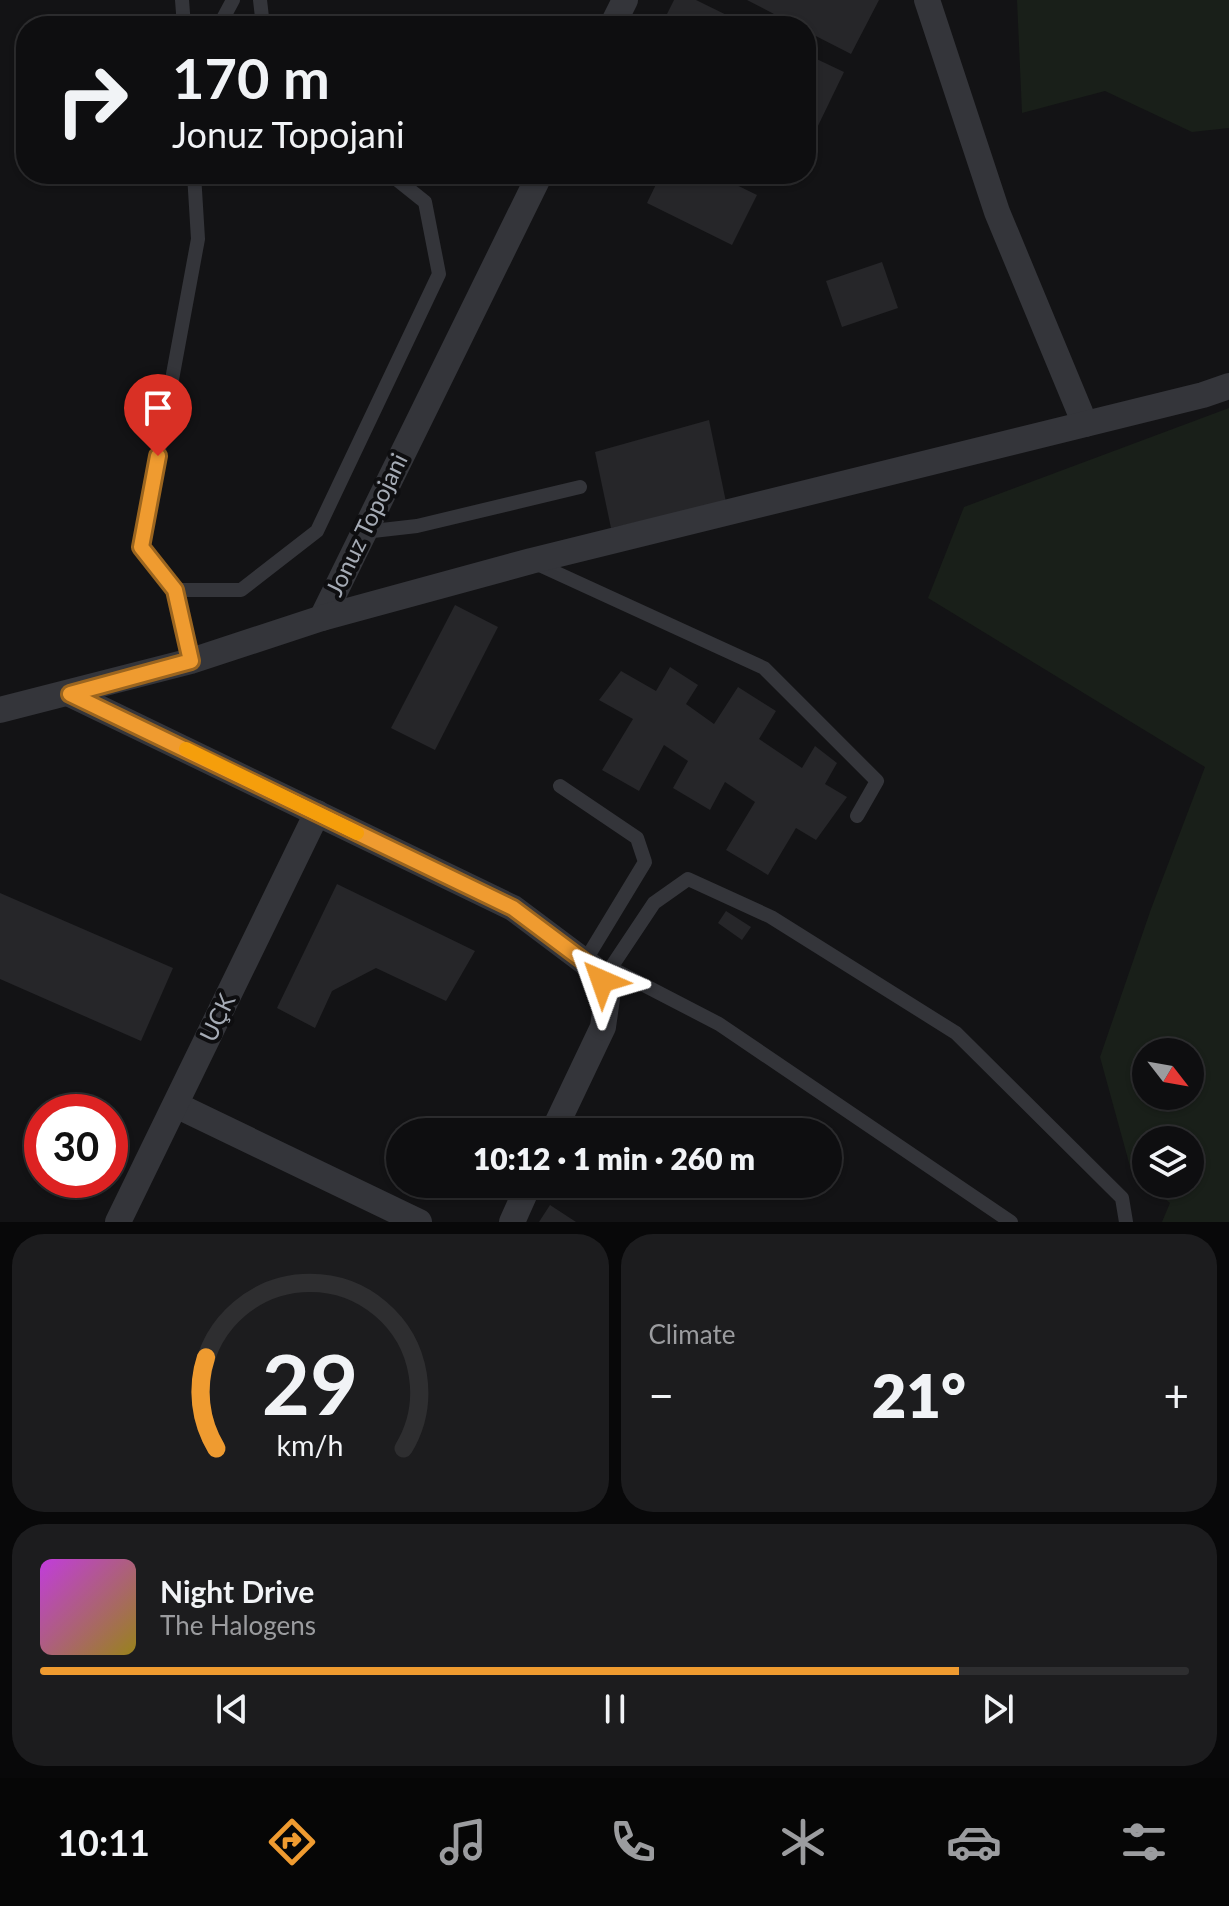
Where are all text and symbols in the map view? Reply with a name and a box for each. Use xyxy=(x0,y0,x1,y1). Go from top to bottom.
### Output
text: 170 m xyxy=(172,44,330,111)
icon: right xyxy=(40,48,144,152)
text: Jonuz Topojani xyxy=(172,112,405,156)
pin xyxy=(124,374,192,456)
icon: arrive xyxy=(136,386,180,430)
street label: Jonuz Topojani xyxy=(319,448,413,600)
position arrow xyxy=(560,939,644,1023)
street label: UÇK xyxy=(193,989,241,1046)
north arrow xyxy=(1132,1038,1204,1110)
map controls xyxy=(1132,1038,1204,1198)
speed limit sign: 30 xyxy=(24,1094,128,1198)
button: layers xyxy=(1132,1126,1204,1198)
text: 10:12 · 1 min · 260 m xyxy=(473,1140,755,1176)
text: Climate xyxy=(649,1318,735,1350)
text: 29 xyxy=(262,1333,359,1433)
text: 21° xyxy=(871,1359,966,1431)
text: − xyxy=(649,1369,674,1421)
text: + xyxy=(1163,1369,1189,1421)
text: km/h xyxy=(277,1428,344,1462)
text: Night Drive xyxy=(160,1573,314,1609)
text: The Halogens xyxy=(160,1609,316,1641)
icon: previous xyxy=(210,1687,254,1731)
icon: pause xyxy=(593,1687,637,1731)
icon: next xyxy=(976,1687,1020,1731)
icon: directions xyxy=(264,1814,320,1870)
icon: music xyxy=(435,1814,491,1870)
icon: phone xyxy=(605,1814,661,1870)
icon: climate xyxy=(775,1814,831,1870)
icon: car xyxy=(946,1814,1002,1870)
icon: filters xyxy=(1116,1814,1172,1870)
text: 10:11 xyxy=(57,1820,150,1864)

